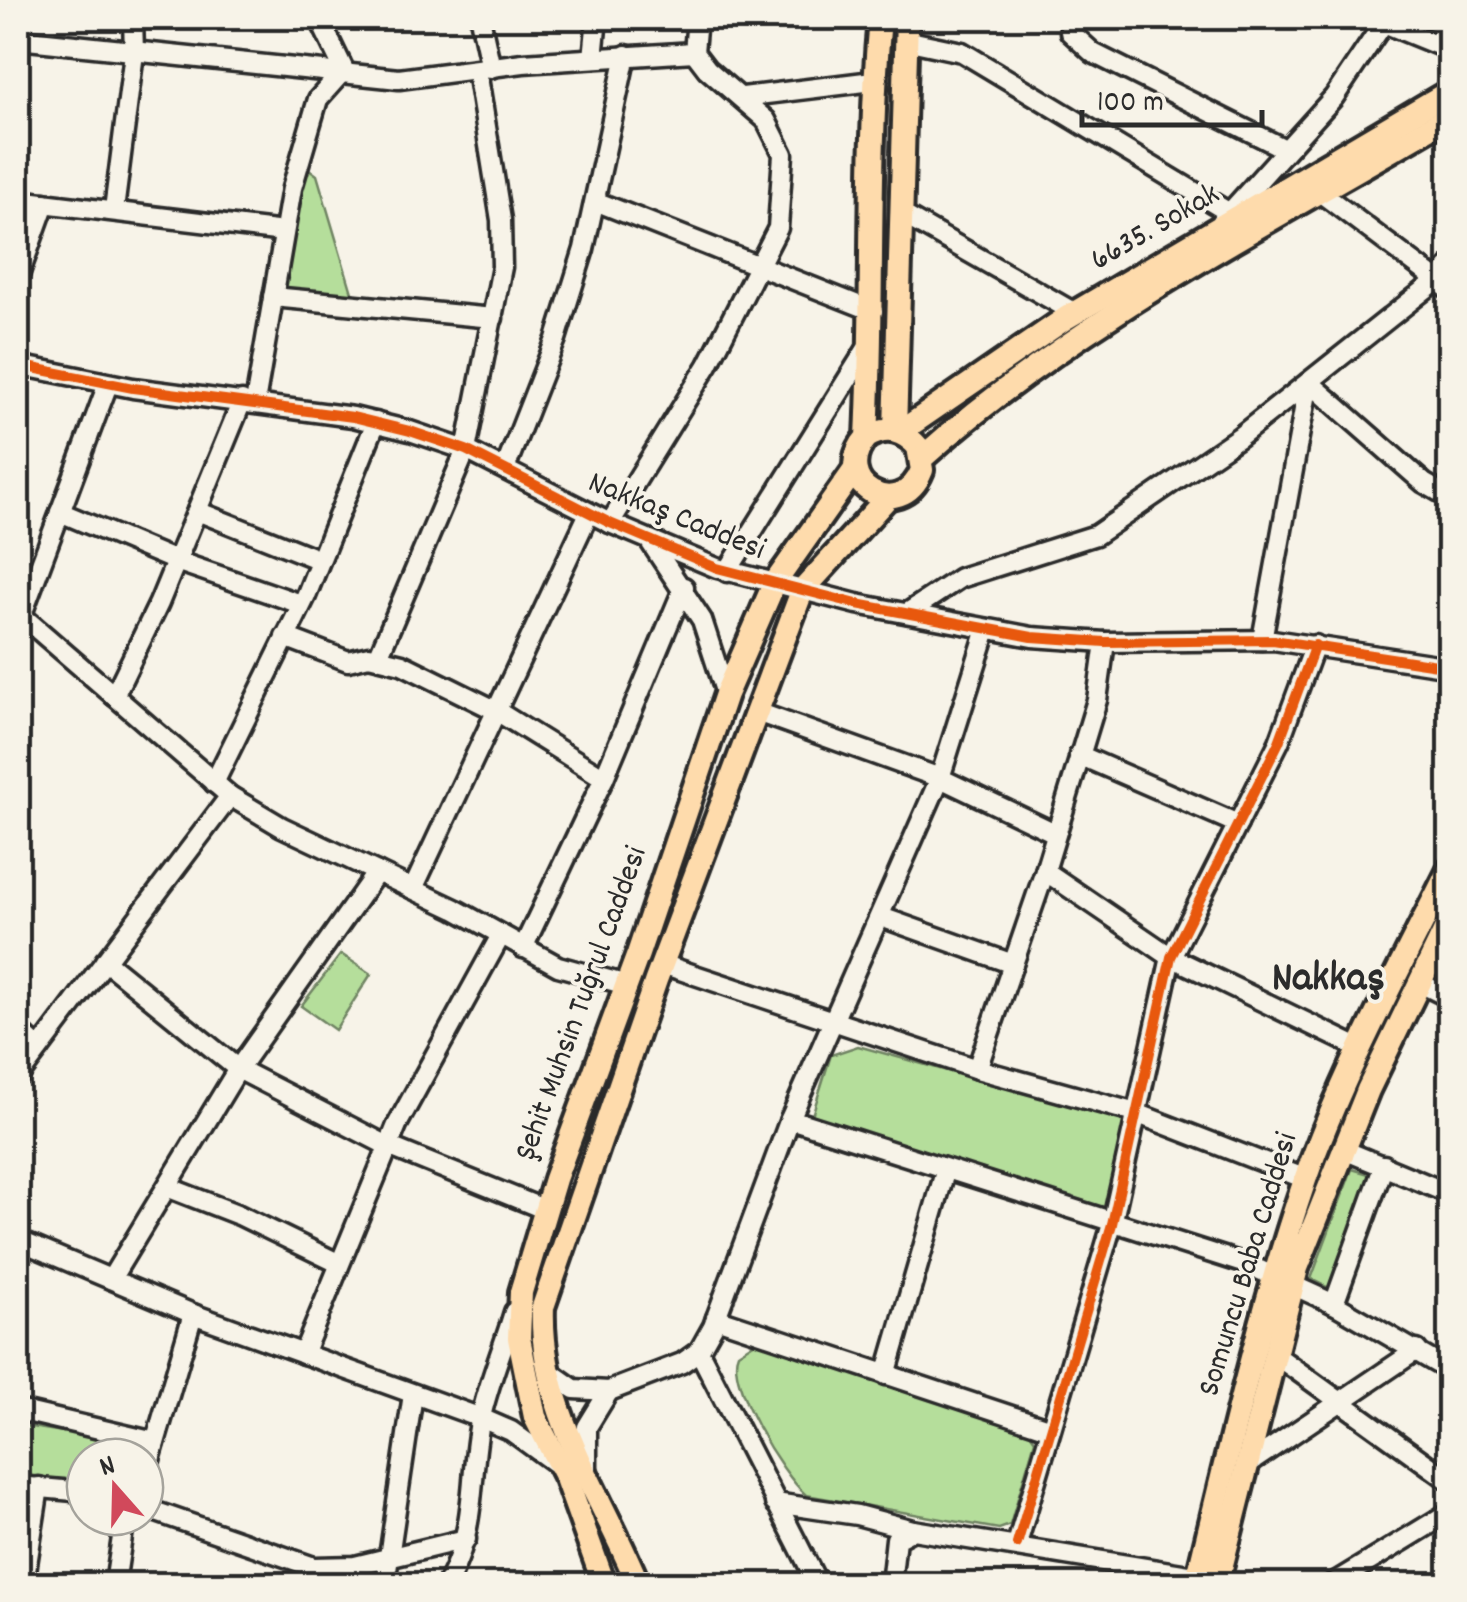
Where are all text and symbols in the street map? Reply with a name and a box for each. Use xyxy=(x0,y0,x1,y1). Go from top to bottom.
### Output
scale bar xyxy=(1082,65,1262,127)
text: 100 m xyxy=(1097,83,1164,126)
street label: 6635. Sokak xyxy=(1083,173,1229,285)
street label: Nakkaş Caddesi xyxy=(580,462,772,574)
street label: Şehit Muhsin Tuğrul Caddesi xyxy=(505,840,661,1167)
district label: Nakkaş xyxy=(1272,951,1384,1011)
street label: Somuncu Baba Caddesi xyxy=(1188,1127,1312,1403)
north arrow xyxy=(65,1437,165,1537)
text: N xyxy=(95,1447,122,1489)

